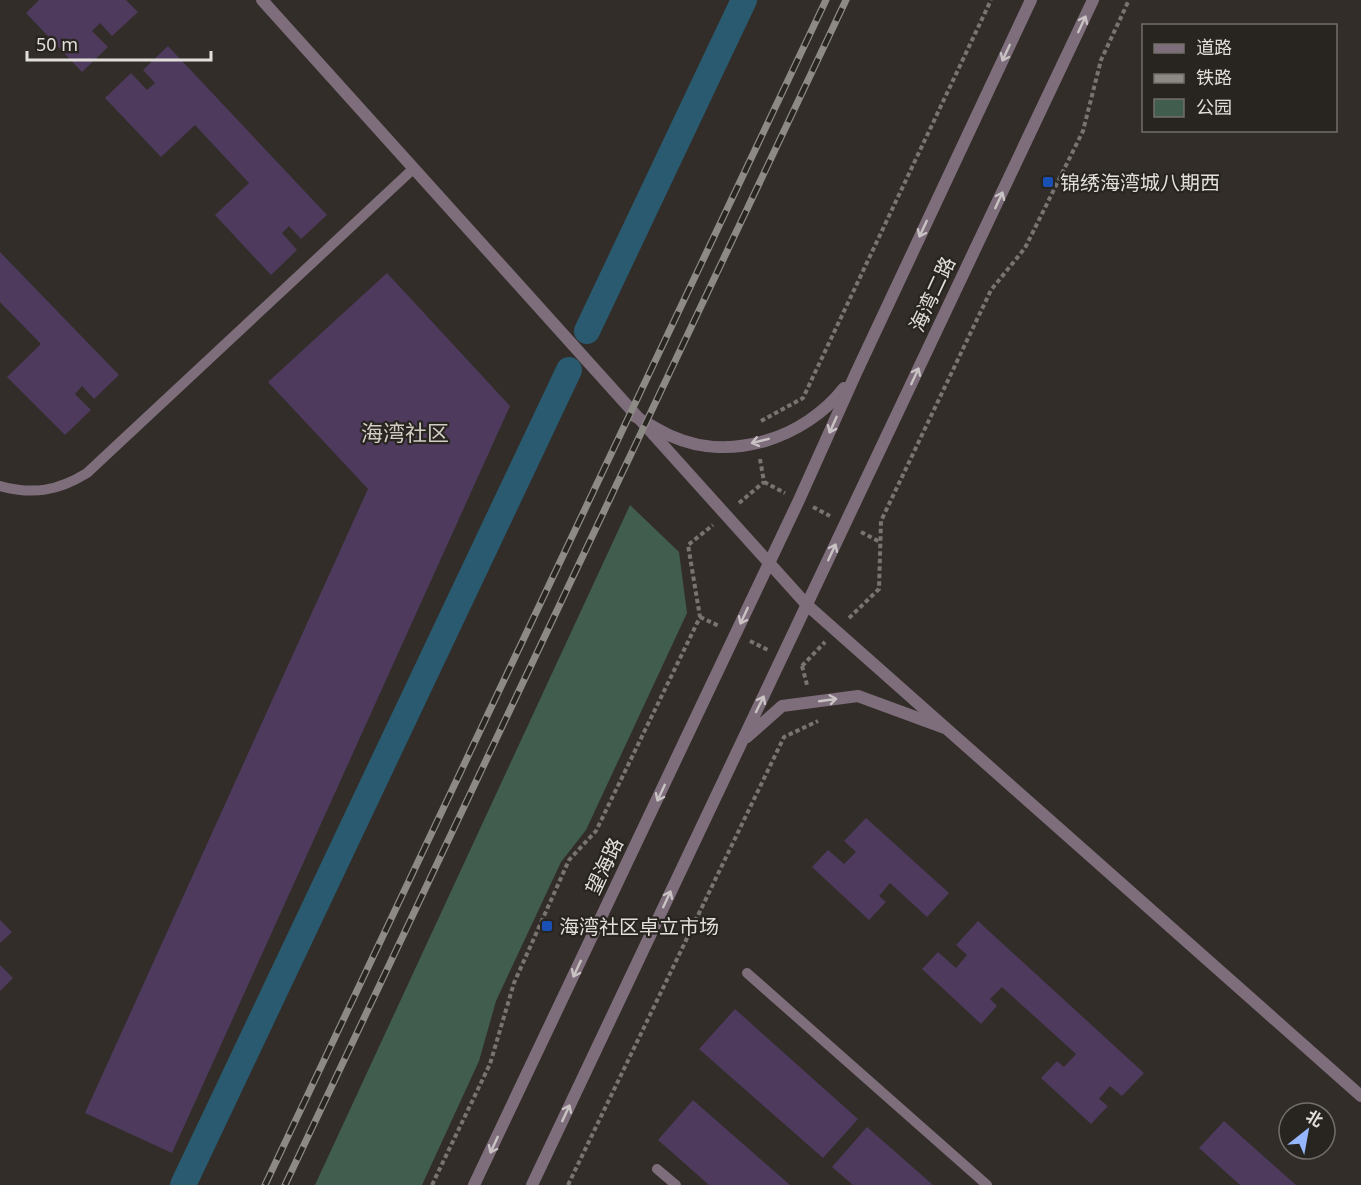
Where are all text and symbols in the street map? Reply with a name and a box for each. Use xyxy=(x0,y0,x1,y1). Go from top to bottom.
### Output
one-way arrow xyxy=(1077,15,1089,33)
scale bar xyxy=(27,24,212,62)
legend xyxy=(1142,24,1337,132)
text: 50 m xyxy=(36,32,78,56)
text: 道路 xyxy=(1196,35,1232,59)
one-way arrow xyxy=(1000,43,1012,61)
text: 铁路 xyxy=(1196,65,1232,89)
text: 公园 xyxy=(1196,95,1232,119)
place label: 锦绣海湾城八期西 xyxy=(1060,169,1220,196)
marker: 锦绣海湾城八期西 xyxy=(1041,175,1055,189)
one-way arrow xyxy=(993,191,1005,209)
one-way arrow xyxy=(917,220,929,238)
street label: 海湾二路 xyxy=(903,252,961,336)
one-way arrow xyxy=(910,368,922,386)
one-way arrow xyxy=(827,416,838,434)
district label: 海湾社区 xyxy=(361,417,449,447)
one-way arrow xyxy=(751,436,770,448)
one-way arrow xyxy=(826,544,838,562)
one-way arrow xyxy=(738,607,750,625)
one-way arrow xyxy=(754,695,766,713)
one-way arrow xyxy=(818,695,838,706)
one-way arrow xyxy=(654,783,666,801)
street label: 望海路 xyxy=(579,833,629,899)
one-way arrow xyxy=(662,890,674,908)
place label: 海湾社区卓立市场 xyxy=(559,913,719,940)
marker: 海湾社区卓立市场 xyxy=(540,919,554,933)
one-way arrow xyxy=(571,959,583,977)
north arrow xyxy=(1277,1101,1337,1161)
one-way arrow xyxy=(561,1105,573,1123)
text: 北 xyxy=(1302,1105,1327,1132)
one-way arrow xyxy=(487,1135,499,1153)

